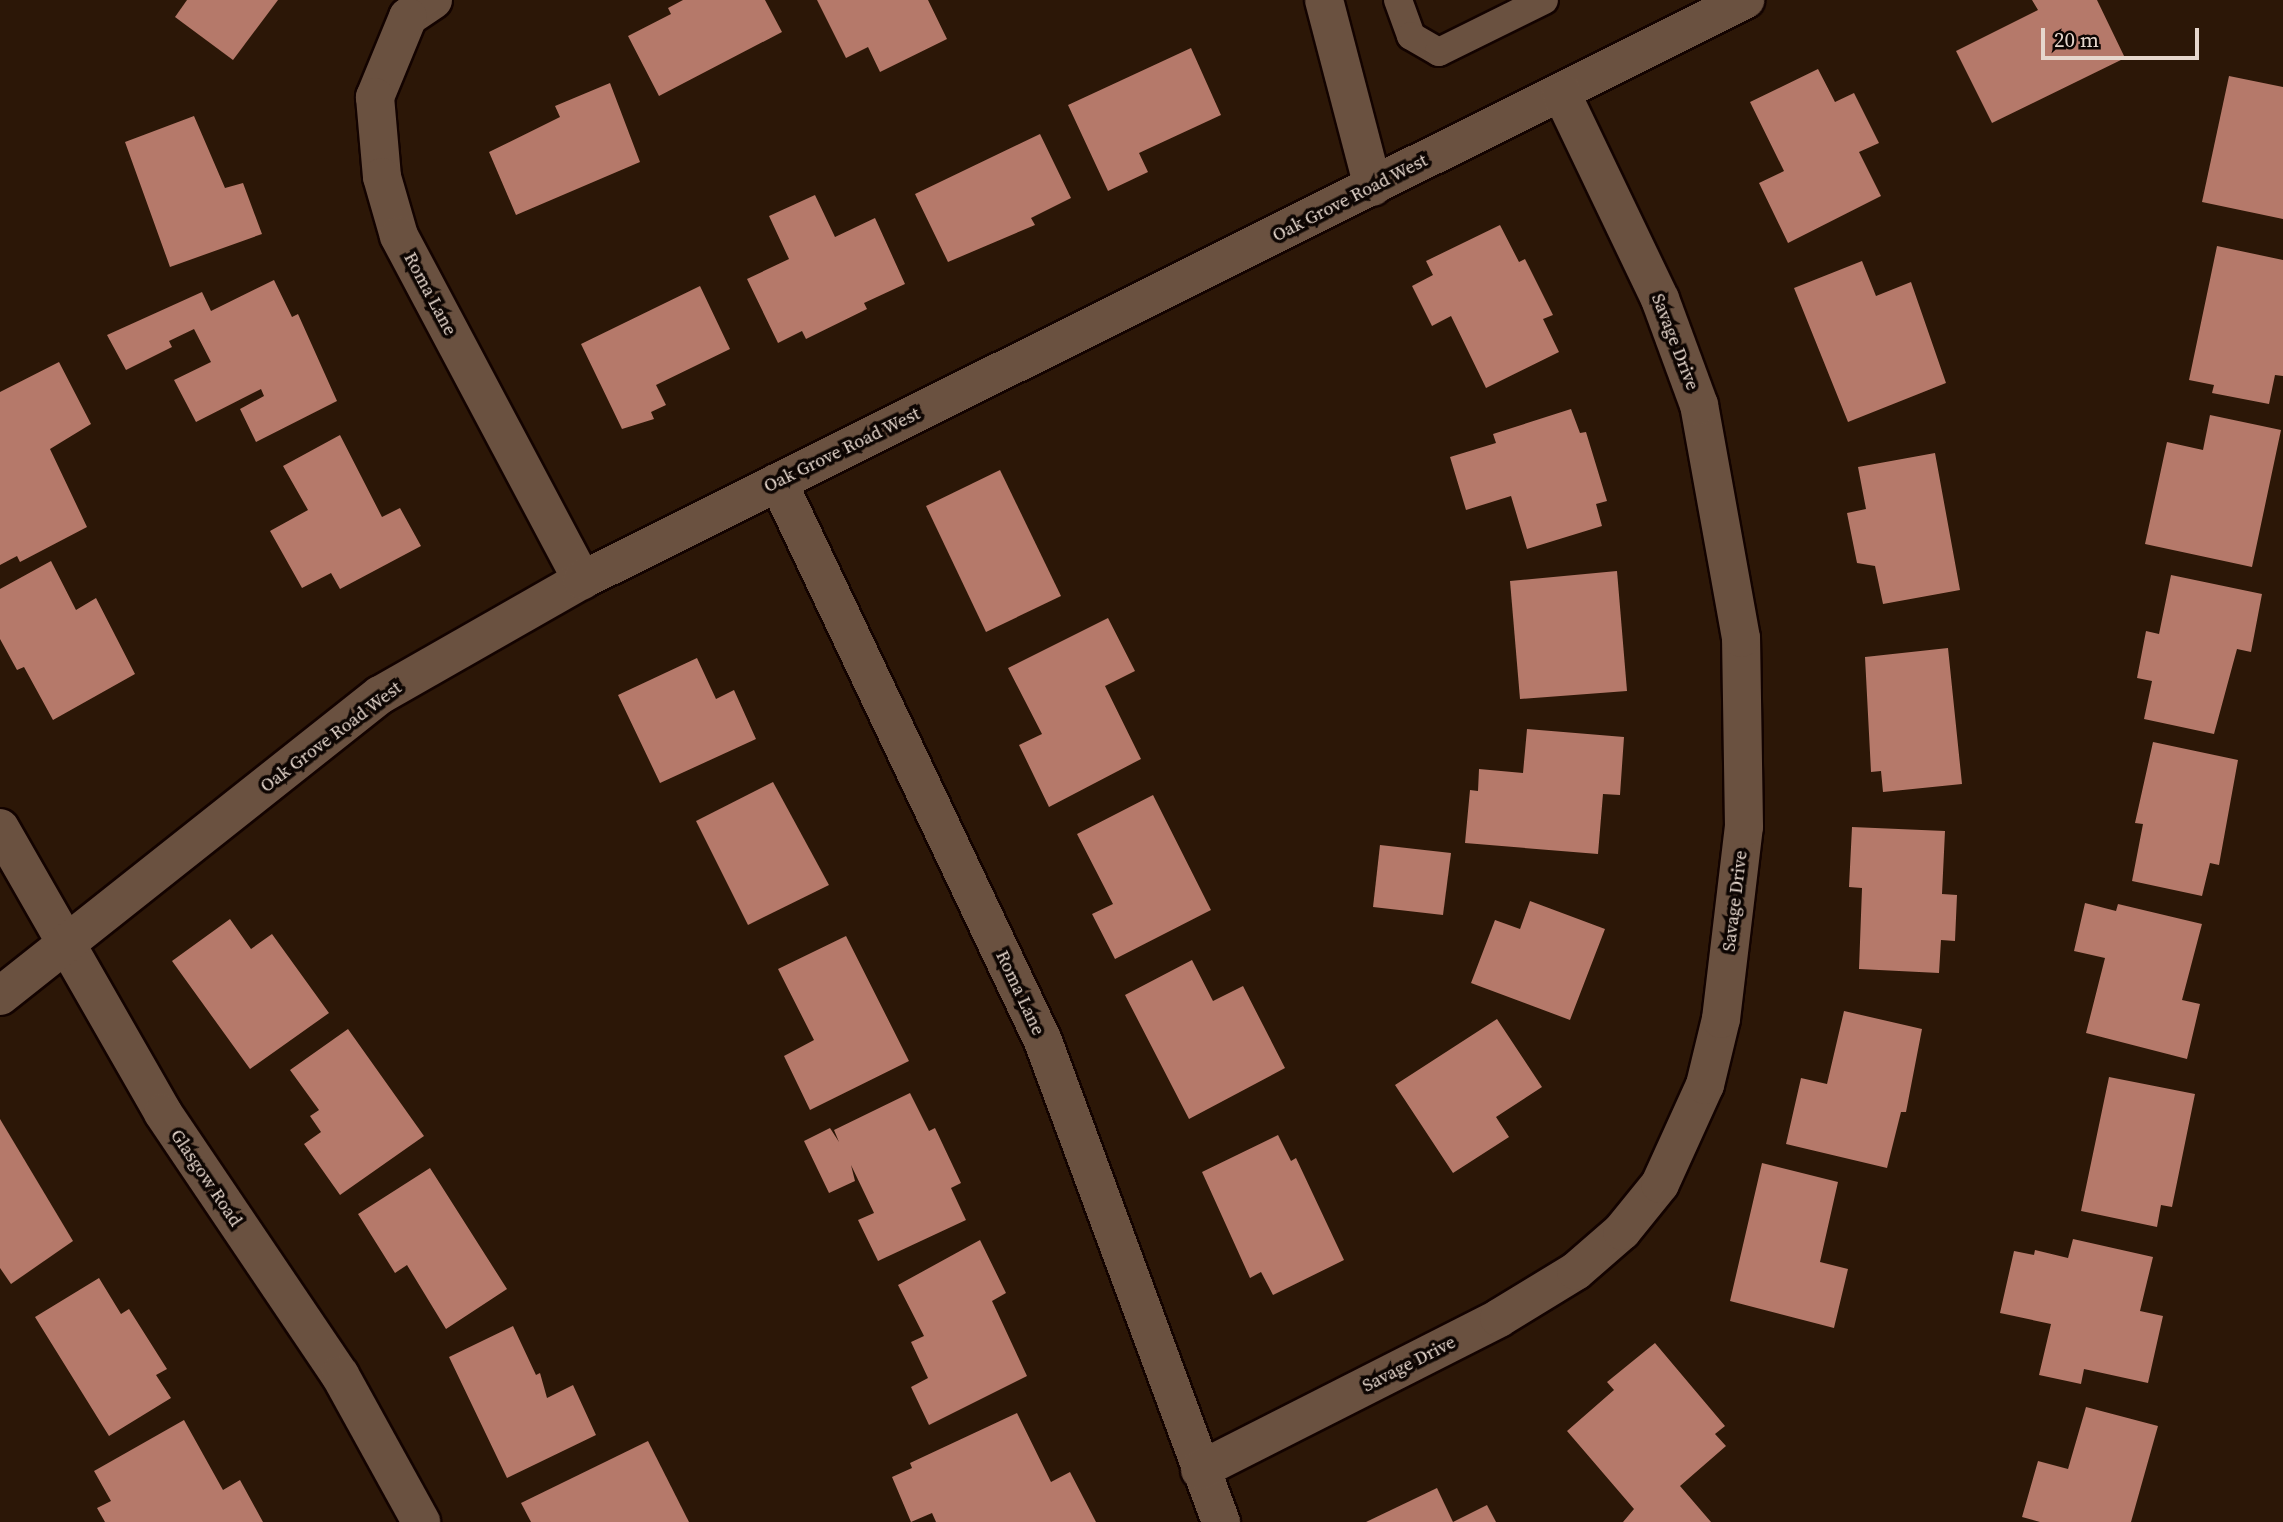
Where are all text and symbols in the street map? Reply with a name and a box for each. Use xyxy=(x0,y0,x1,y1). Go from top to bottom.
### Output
scale bar xyxy=(2045,14,2202,58)
text: 20 m xyxy=(2054,25,2099,54)
street label: Oak Grove Road West xyxy=(1269,149,1431,247)
street label: Roma Lane xyxy=(399,249,461,339)
street label: Savage Drive xyxy=(1647,291,1703,393)
street label: Oak Grove Road West xyxy=(760,403,924,497)
street label: Oak Grove Road West xyxy=(256,677,406,797)
street label: Savage Drive xyxy=(1718,849,1752,953)
street label: Roma Lane xyxy=(991,947,1049,1039)
street label: Glasgow Road xyxy=(166,1125,246,1231)
street label: Savage Drive xyxy=(1359,1331,1459,1397)

